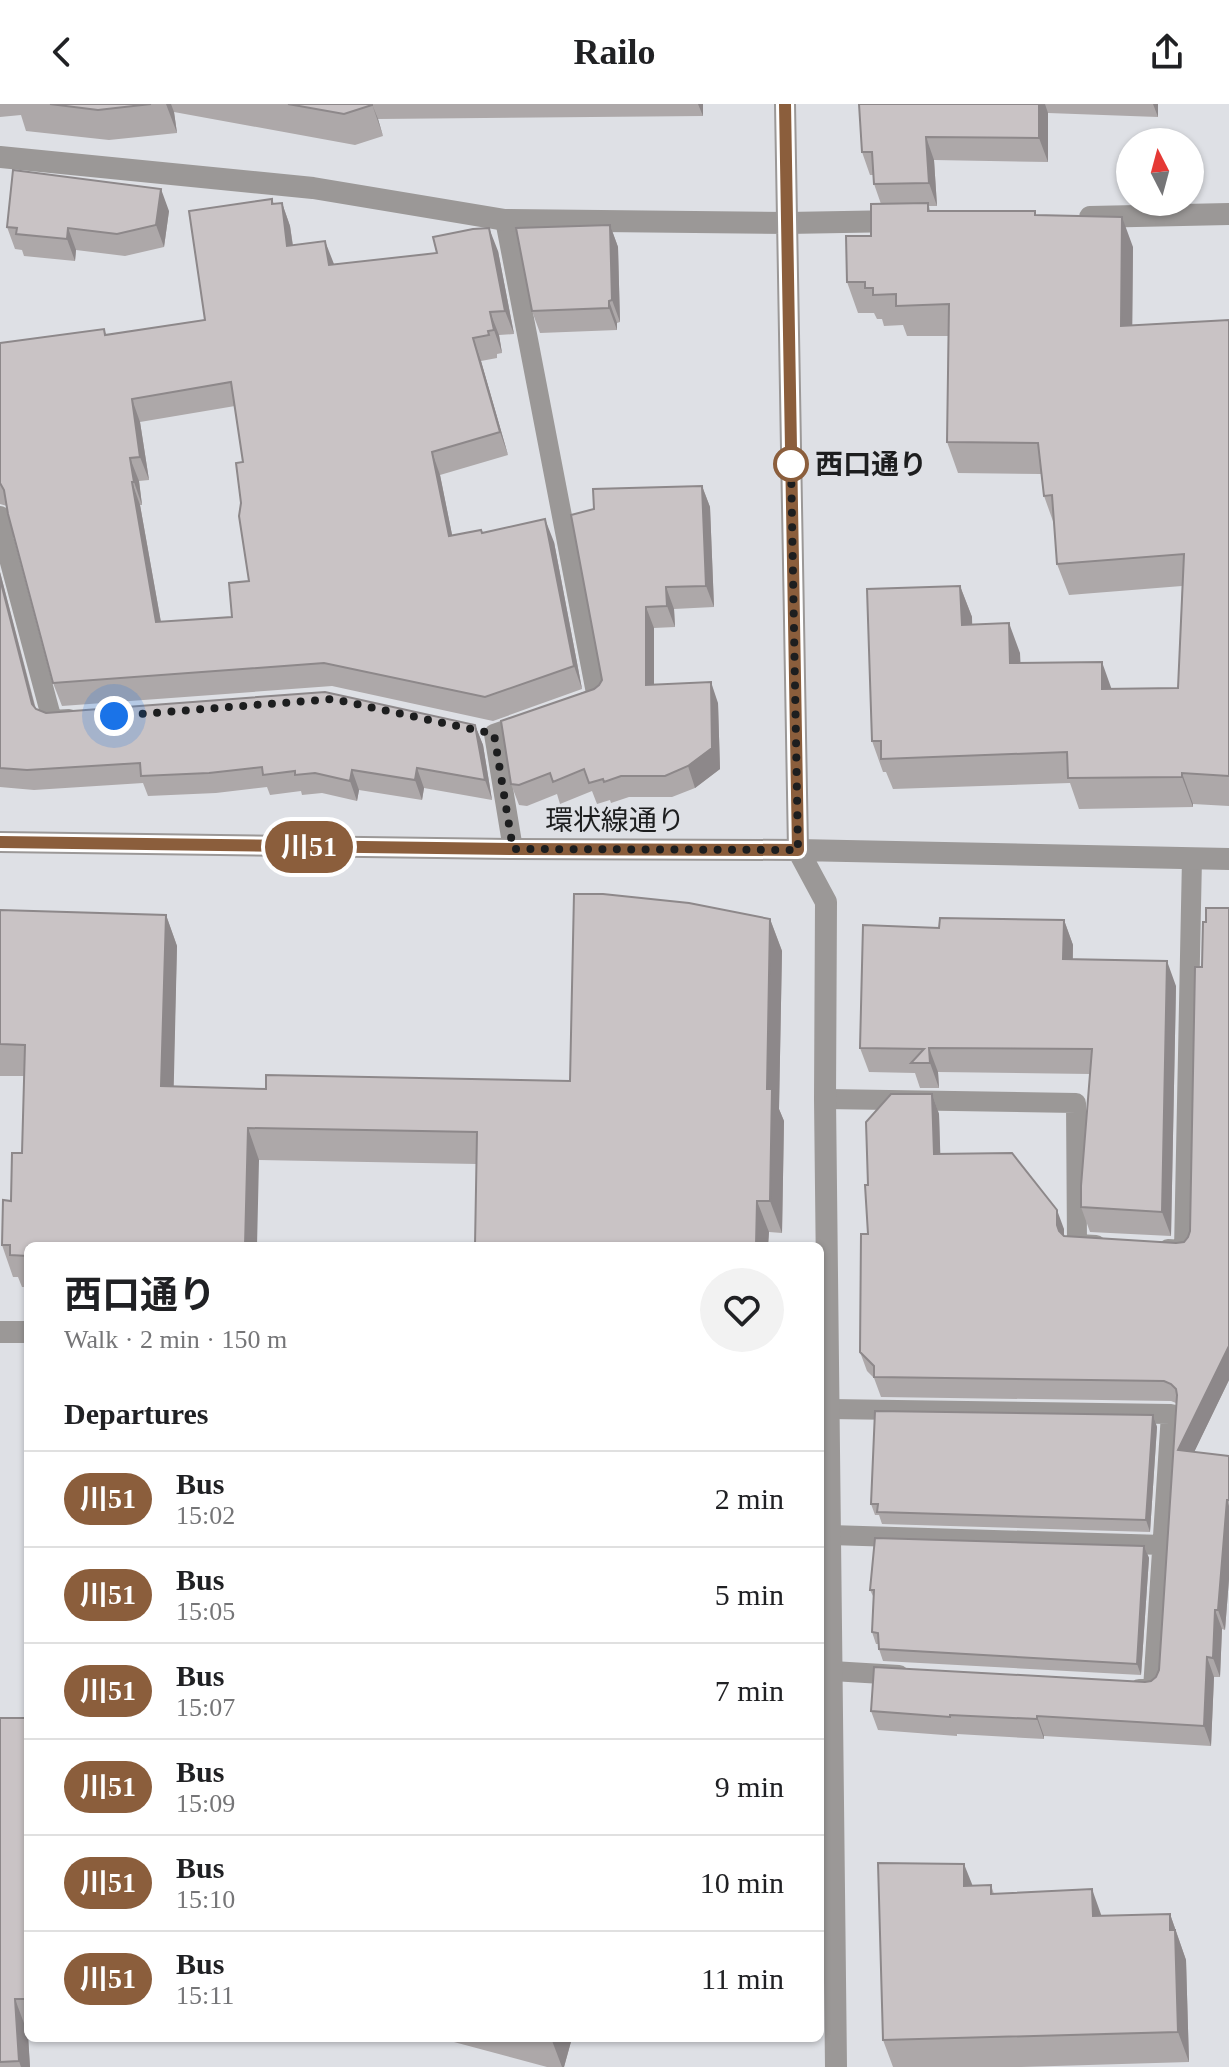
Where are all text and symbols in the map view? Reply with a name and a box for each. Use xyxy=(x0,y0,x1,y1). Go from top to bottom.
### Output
icon: back xyxy=(40,30,84,74)
icon: share xyxy=(1145,30,1189,74)
text: Railo xyxy=(573,32,656,72)
north arrow xyxy=(1116,128,1204,216)
map controls xyxy=(1116,128,1204,216)
marker: 西口通り xyxy=(774,447,808,481)
place label: 西口通り xyxy=(815,449,927,480)
your location xyxy=(94,696,134,736)
street label: 環状線通り xyxy=(545,805,685,836)
line badge: 川51 xyxy=(263,821,355,873)
text: 川51 xyxy=(281,831,337,862)
button: heart xyxy=(700,1268,784,1352)
text: 西口通り xyxy=(64,1274,216,1316)
text: Walk · 2 min · 150 m xyxy=(64,1325,287,1354)
text: Departures xyxy=(64,1397,208,1430)
text: Bus xyxy=(176,1467,224,1500)
text: 2 min xyxy=(715,1482,784,1515)
text: 川51 xyxy=(80,1483,136,1514)
text: 15:02 xyxy=(176,1501,235,1530)
text: Bus xyxy=(176,1563,224,1596)
text: 5 min xyxy=(715,1578,784,1611)
text: 川51 xyxy=(80,1579,136,1610)
text: 15:05 xyxy=(176,1597,235,1626)
text: Bus xyxy=(176,1659,224,1692)
text: 7 min xyxy=(715,1674,784,1707)
text: 川51 xyxy=(80,1675,136,1706)
text: 15:07 xyxy=(176,1693,235,1722)
text: Bus xyxy=(176,1755,224,1788)
text: 9 min xyxy=(715,1770,784,1803)
text: 川51 xyxy=(80,1771,136,1802)
text: 15:09 xyxy=(176,1789,235,1818)
text: Bus xyxy=(176,1851,224,1884)
text: 10 min xyxy=(700,1866,784,1899)
text: 川51 xyxy=(80,1867,136,1898)
text: 15:10 xyxy=(176,1885,235,1914)
text: Bus xyxy=(176,1947,224,1980)
text: 11 min xyxy=(701,1962,784,1995)
text: 川51 xyxy=(80,1963,136,1994)
text: 15:11 xyxy=(176,1981,234,2010)

